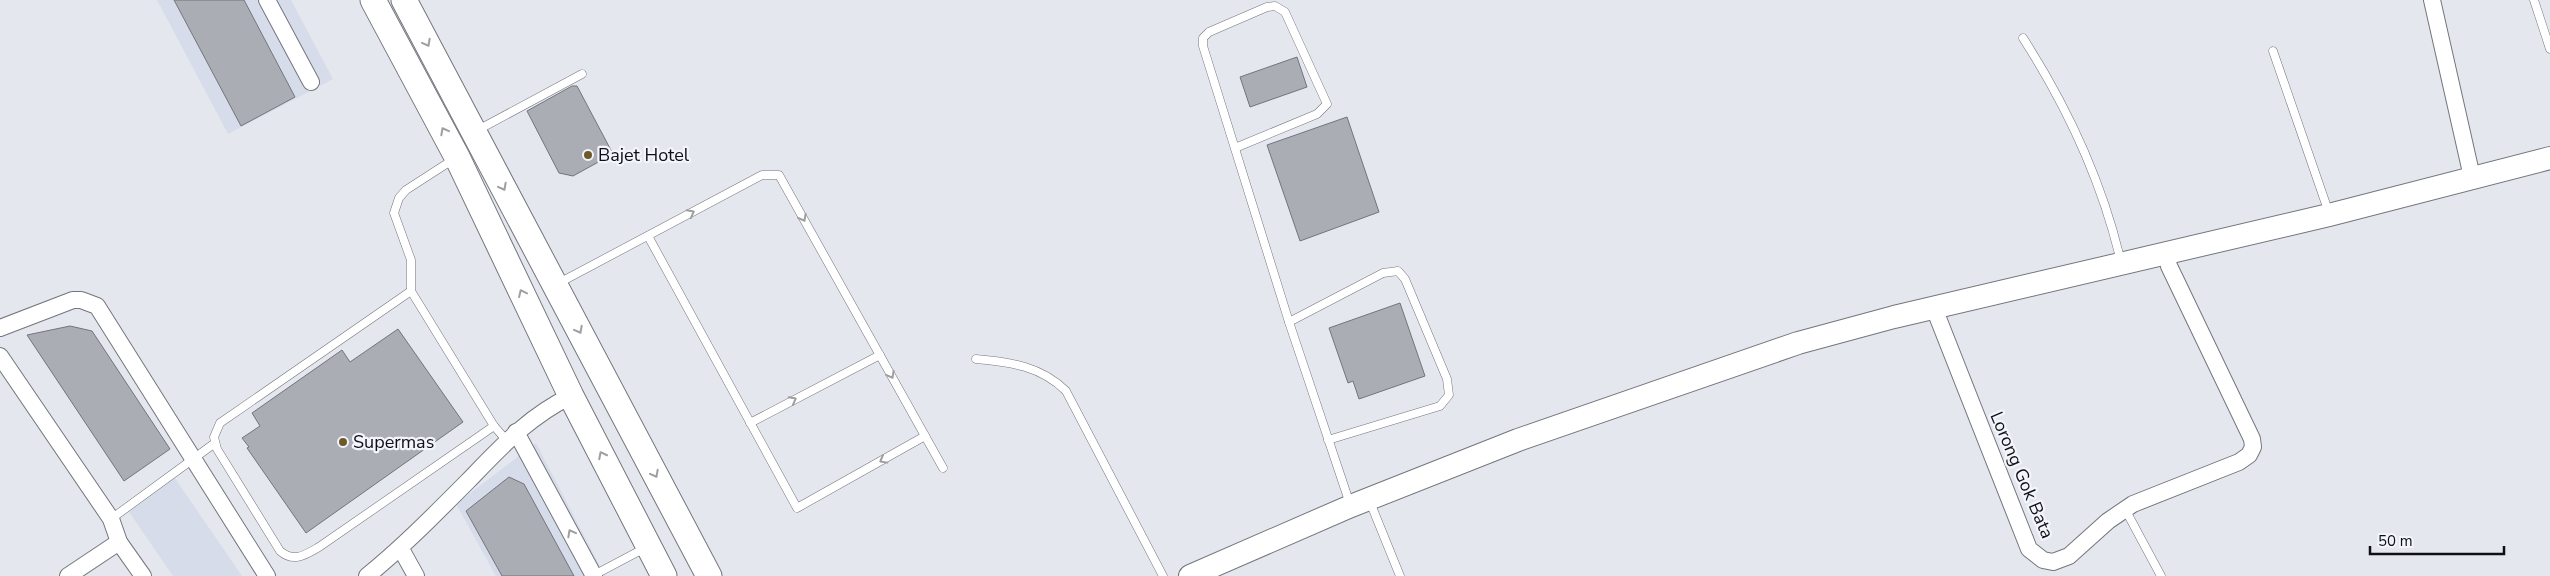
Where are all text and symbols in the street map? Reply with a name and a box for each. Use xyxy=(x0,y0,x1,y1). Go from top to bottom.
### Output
one-way arrow xyxy=(421,38,431,47)
one-way arrow xyxy=(440,128,450,137)
place label: Bajet Hotel xyxy=(598,143,690,167)
marker: Bajet Hotel xyxy=(582,149,594,161)
one-way arrow xyxy=(497,181,507,190)
one-way arrow xyxy=(686,209,695,219)
one-way arrow xyxy=(797,213,807,222)
one-way arrow xyxy=(518,289,529,298)
one-way arrow xyxy=(573,325,583,334)
one-way arrow xyxy=(885,370,895,379)
one-way arrow xyxy=(788,396,797,406)
street label: Lorong Gok Bata xyxy=(1984,408,2060,542)
place label: Supermas xyxy=(353,430,434,454)
marker: Supermas xyxy=(337,436,349,448)
one-way arrow xyxy=(598,451,608,460)
one-way arrow xyxy=(879,454,888,464)
one-way arrow xyxy=(649,469,659,478)
scale bar xyxy=(2370,524,2504,556)
one-way arrow xyxy=(567,529,577,538)
text: 50 m xyxy=(2378,531,2413,551)

